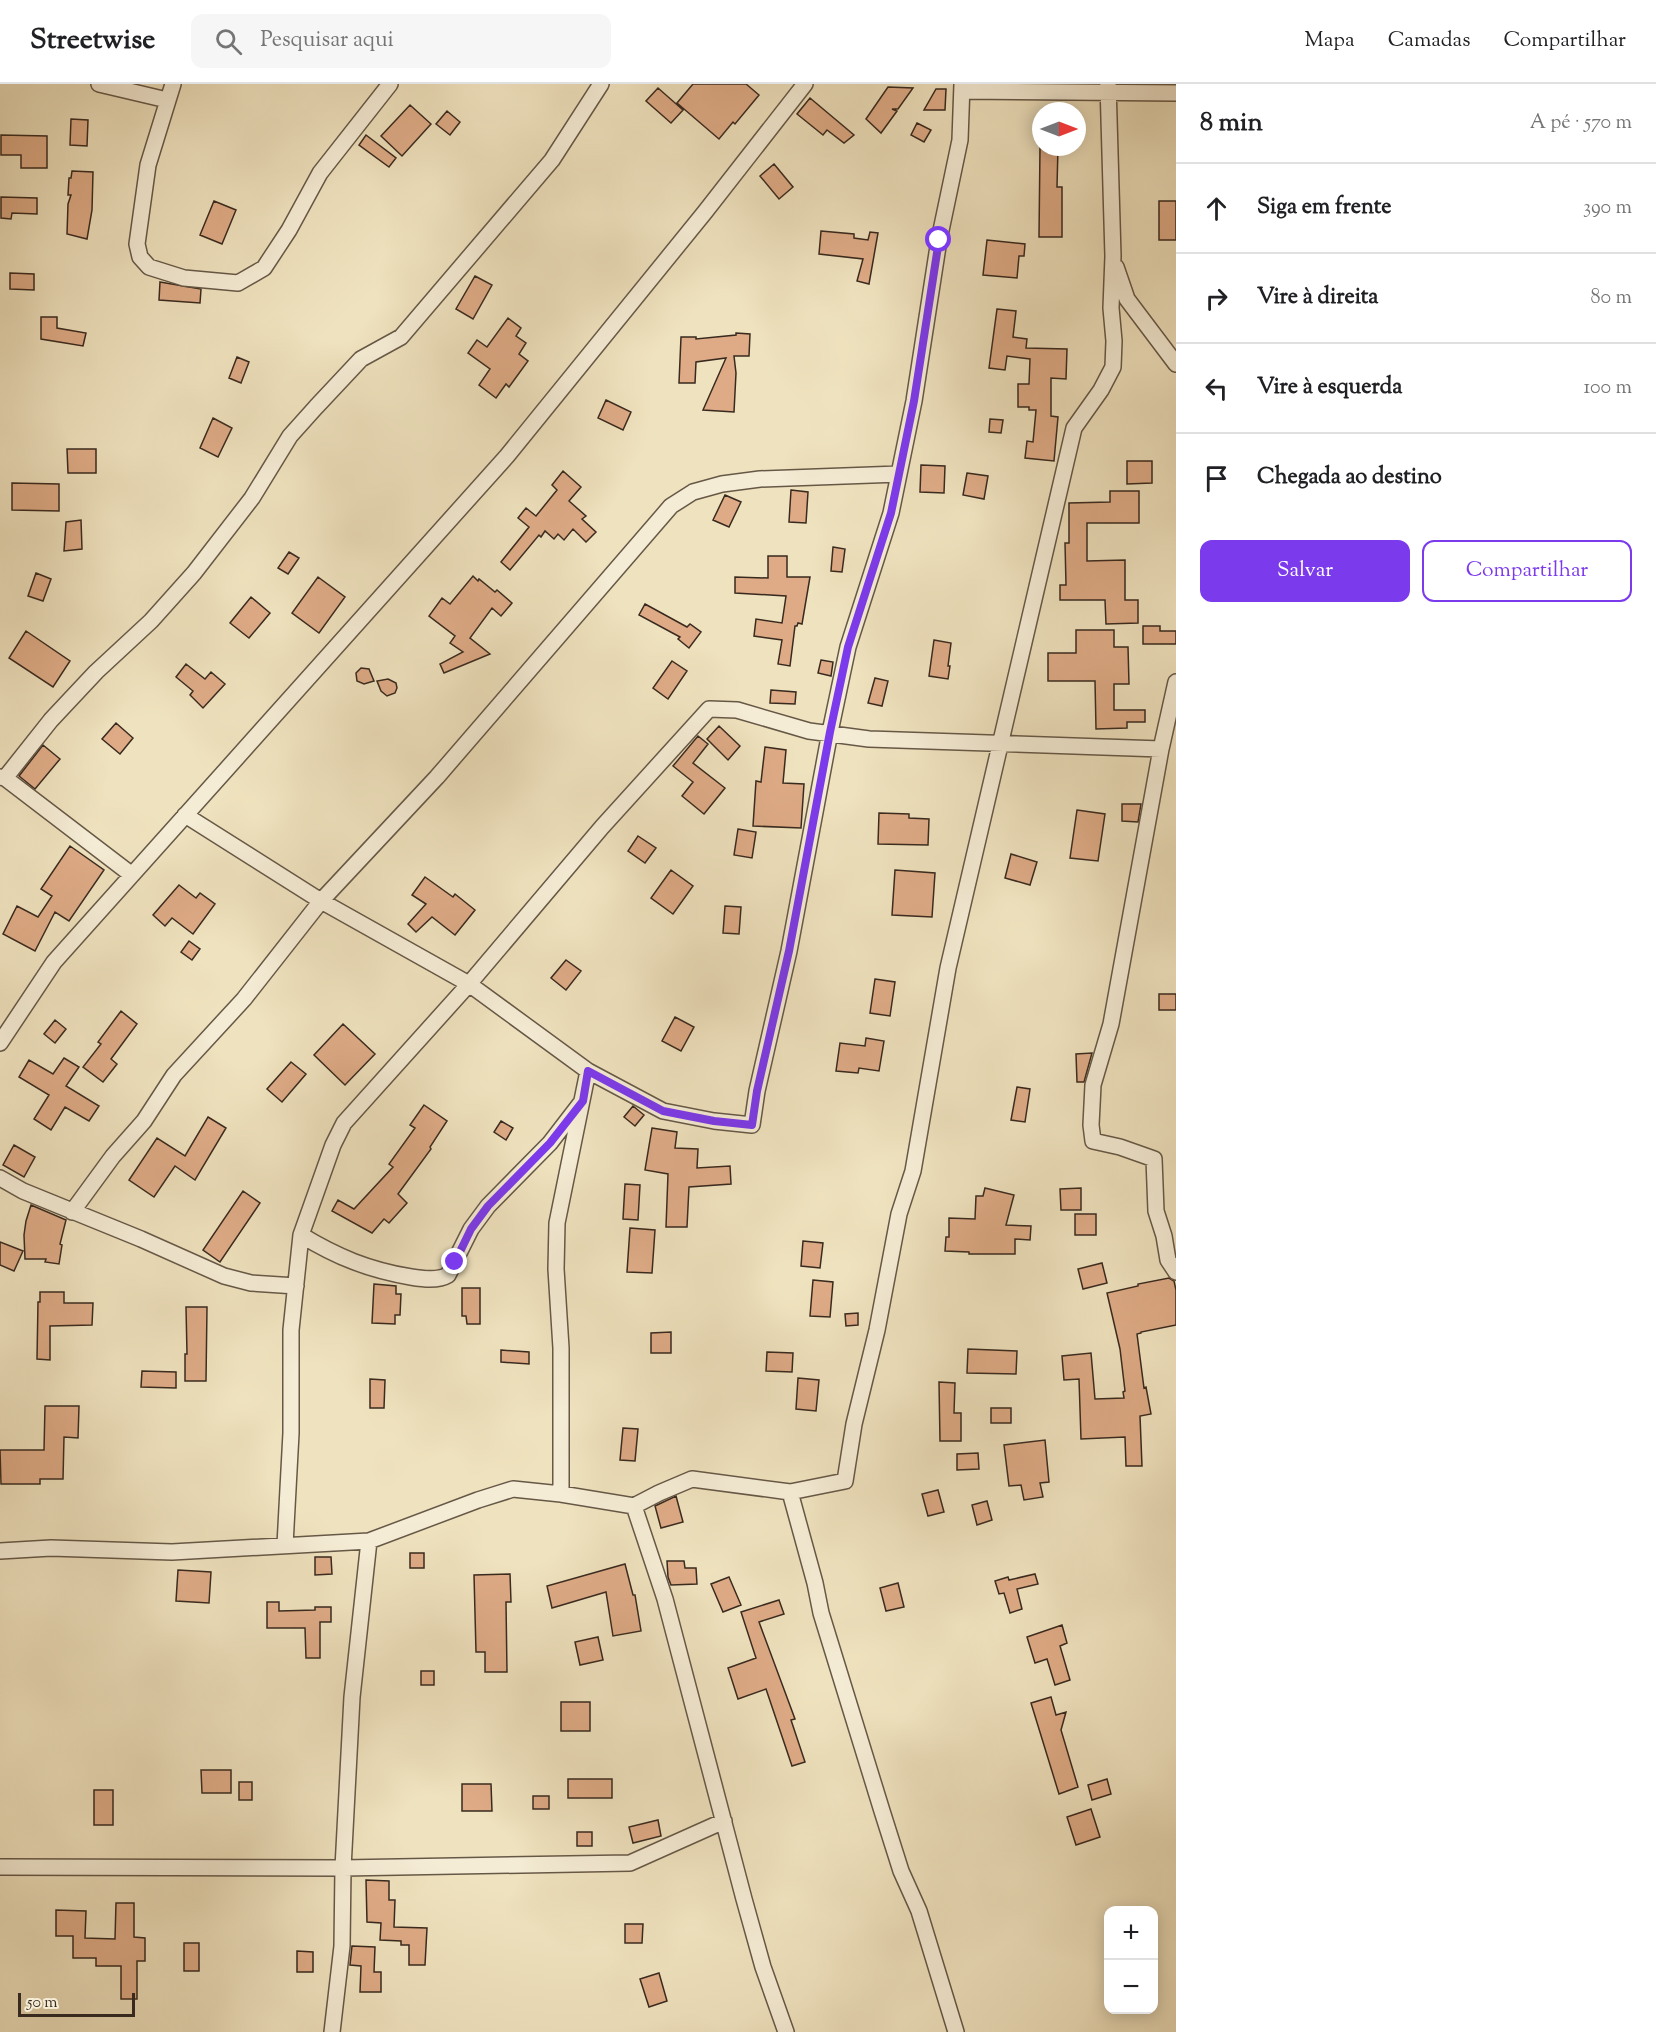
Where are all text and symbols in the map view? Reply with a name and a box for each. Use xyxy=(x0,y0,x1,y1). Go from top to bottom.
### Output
search box xyxy=(191,14,611,68)
text: Streetwise xyxy=(30,21,155,61)
icon: search xyxy=(212,25,245,58)
text: Pesquisar aqui xyxy=(260,25,394,57)
text: Mapa xyxy=(1305,26,1355,56)
text: Camadas xyxy=(1388,26,1471,56)
text: Compartilhar xyxy=(1504,26,1626,56)
north arrow xyxy=(1032,102,1086,156)
text: 8 min xyxy=(1200,105,1263,142)
text: A pé · 570 m xyxy=(1530,109,1632,138)
icon: ahead xyxy=(1200,192,1233,225)
text: Siga em frente xyxy=(1257,192,1392,224)
text: 390 m xyxy=(1583,194,1632,223)
route start xyxy=(925,226,951,252)
icon: right xyxy=(1200,282,1233,315)
text: Vire à direita xyxy=(1257,282,1379,314)
text: 80 m xyxy=(1591,284,1632,313)
icon: left xyxy=(1200,372,1233,405)
text: Vire à esquerda xyxy=(1257,372,1402,404)
text: 100 m xyxy=(1583,374,1632,403)
icon: arrive xyxy=(1200,462,1233,495)
text: Chegada ao destino xyxy=(1257,462,1442,494)
button: Salvar xyxy=(1200,540,1410,602)
button: Compartilhar xyxy=(1422,540,1632,602)
route end xyxy=(441,1248,467,1274)
map controls xyxy=(1104,1906,1158,2014)
button: + xyxy=(1104,1906,1158,1960)
button: − xyxy=(1104,1960,1158,2014)
scale bar xyxy=(18,1990,135,2018)
text: 50 m xyxy=(27,1992,58,2015)

